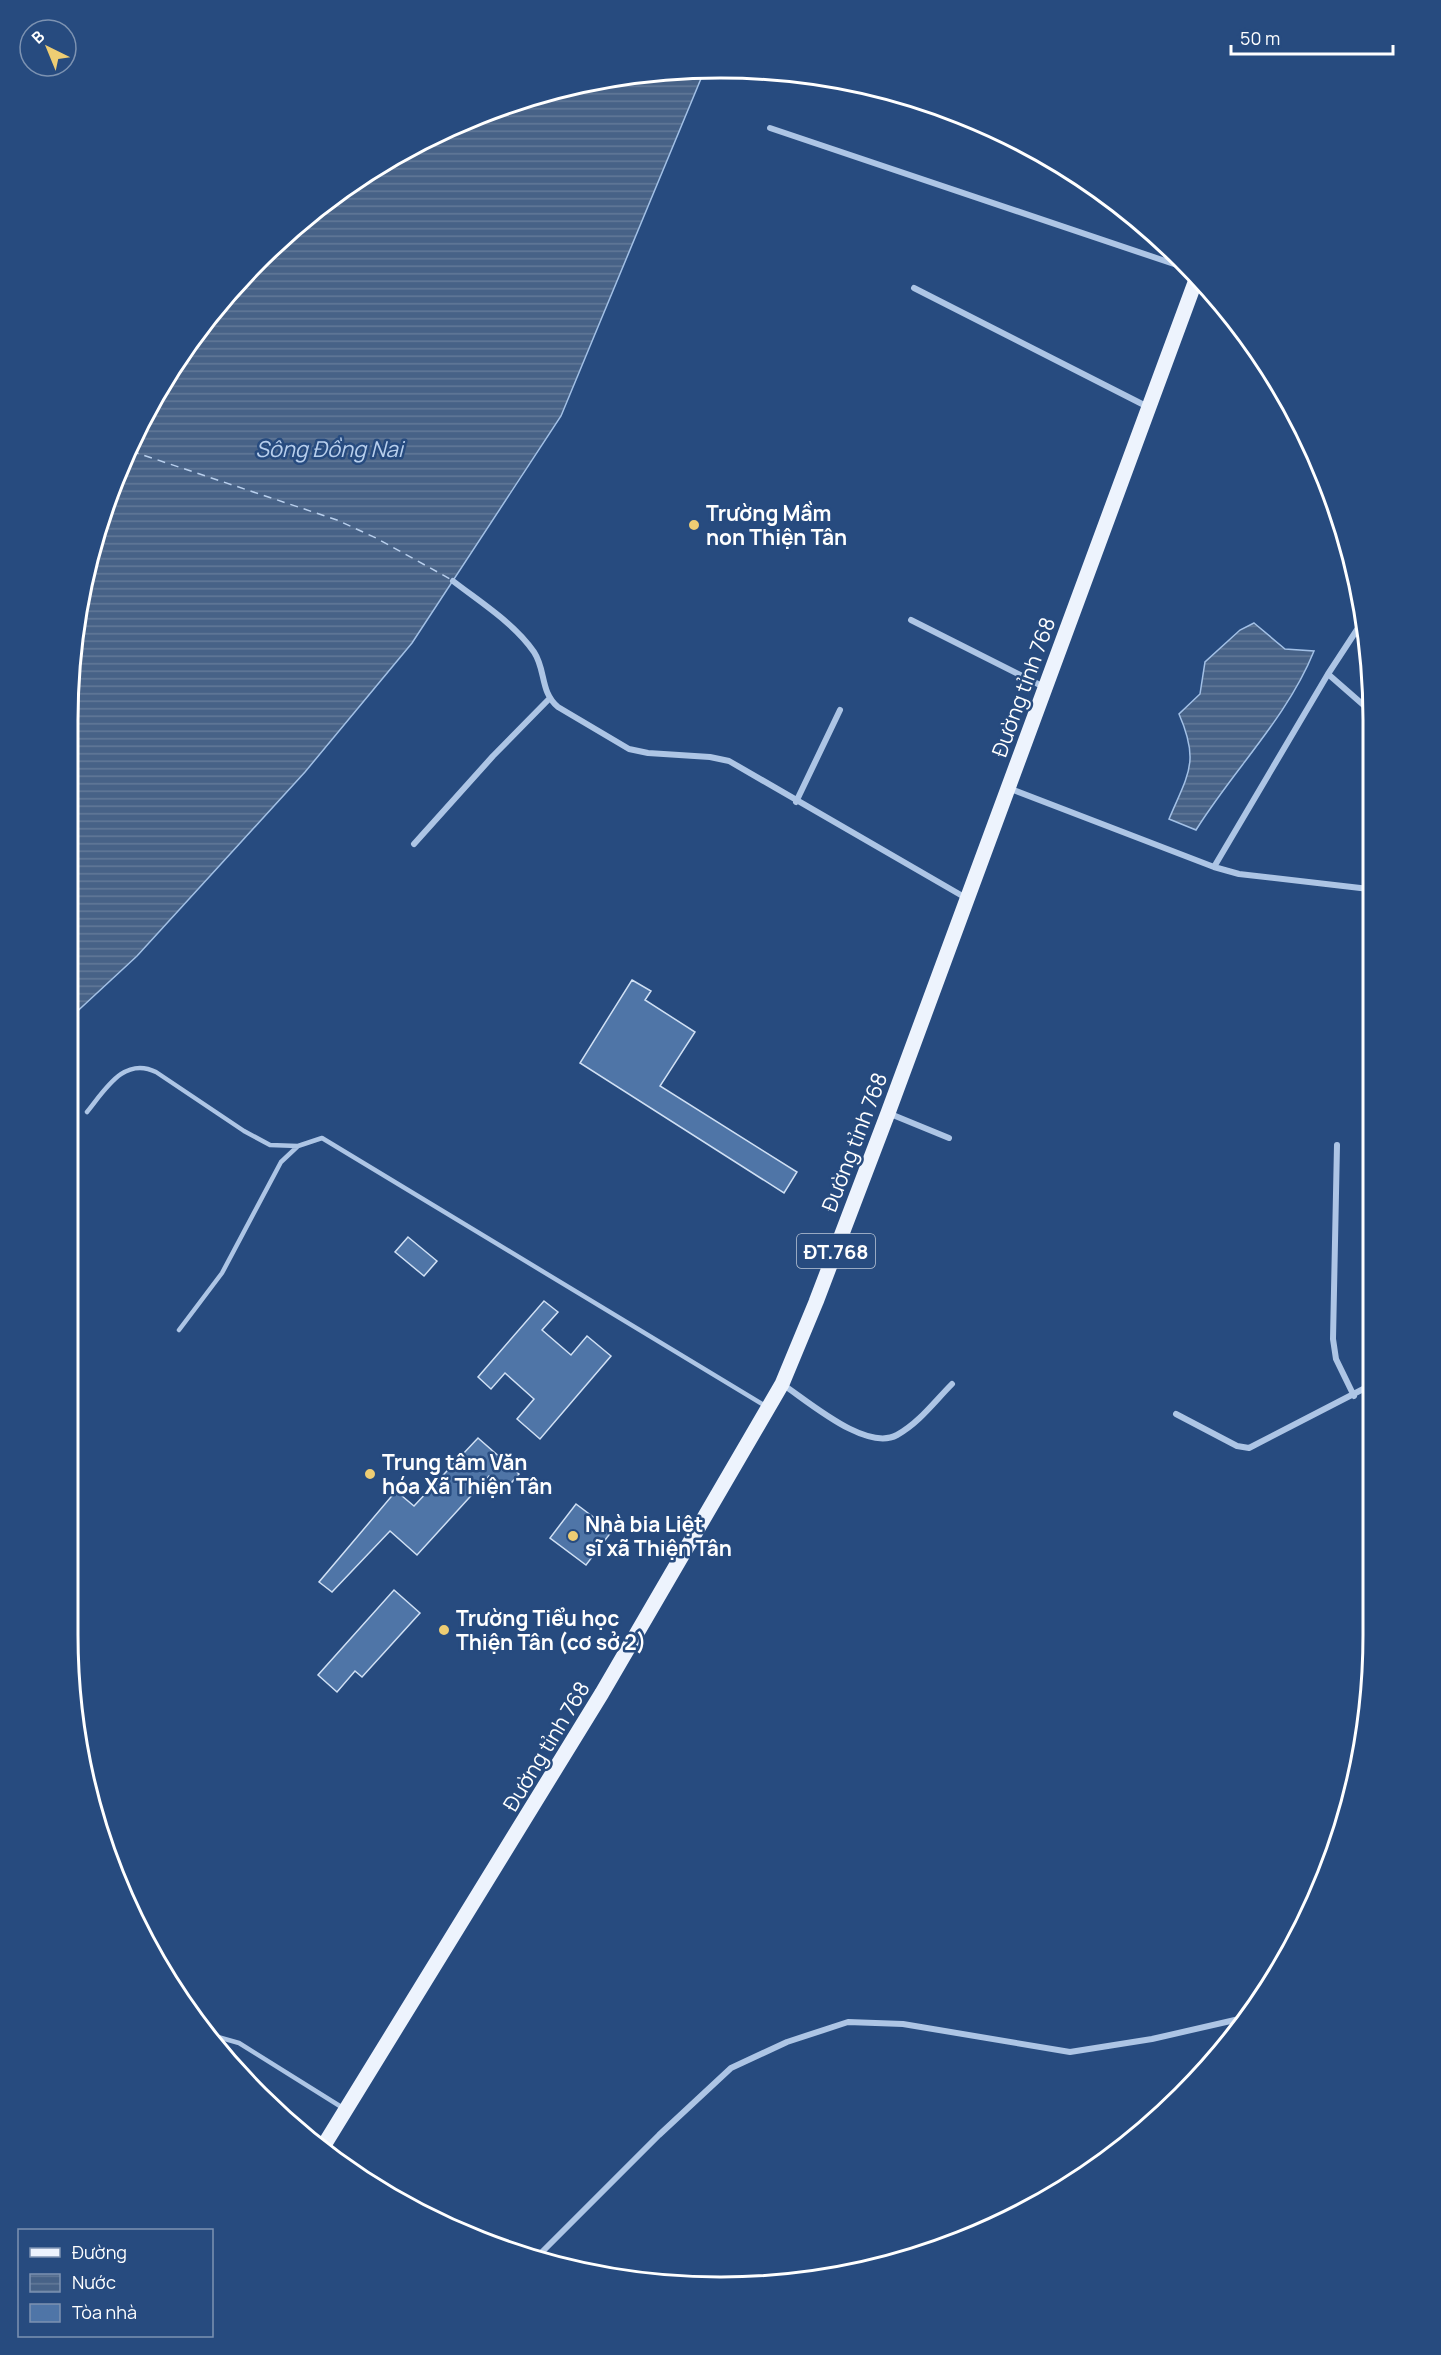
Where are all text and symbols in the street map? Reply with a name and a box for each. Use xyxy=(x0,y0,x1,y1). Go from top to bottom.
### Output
north arrow xyxy=(18,18,78,78)
scale bar xyxy=(1231,18,1393,56)
text: B xyxy=(27,26,49,49)
text: 50 m xyxy=(1240,26,1280,50)
water label: Sông Đồng Nai xyxy=(255,434,406,464)
place label: Trường Mầm non Thiện Tân xyxy=(706,499,847,551)
marker: Trường Mầm non Thiện Tân xyxy=(687,518,701,532)
street label: Đường tỉnh 768 xyxy=(985,613,1061,761)
street label: Đường tỉnh 768 xyxy=(815,1069,893,1215)
road number: ĐT.768 xyxy=(797,1234,875,1268)
place label: Trung tâm Văn hóa Xã Thiện Tân xyxy=(382,1448,552,1500)
marker: Trung tâm Văn hóa Xã Thiện Tân xyxy=(363,1467,377,1481)
place label: Nhà bia Liệt sĩ xã Thiện Tân xyxy=(585,1510,732,1562)
marker: Nhà bia Liệt sĩ xã Thiện Tân xyxy=(566,1529,580,1543)
place label: Trường Tiểu học Thiện Tân (cơ sở 2) xyxy=(456,1604,646,1656)
marker: Trường Tiểu học Thiện Tân (cơ sở 2) xyxy=(437,1623,451,1637)
street label: Đường tỉnh 768 xyxy=(496,1676,596,1816)
legend xyxy=(18,2229,213,2337)
text: Đường xyxy=(72,2240,127,2264)
text: Nước xyxy=(72,2270,116,2294)
text: Tòa nhà xyxy=(72,2300,137,2324)

